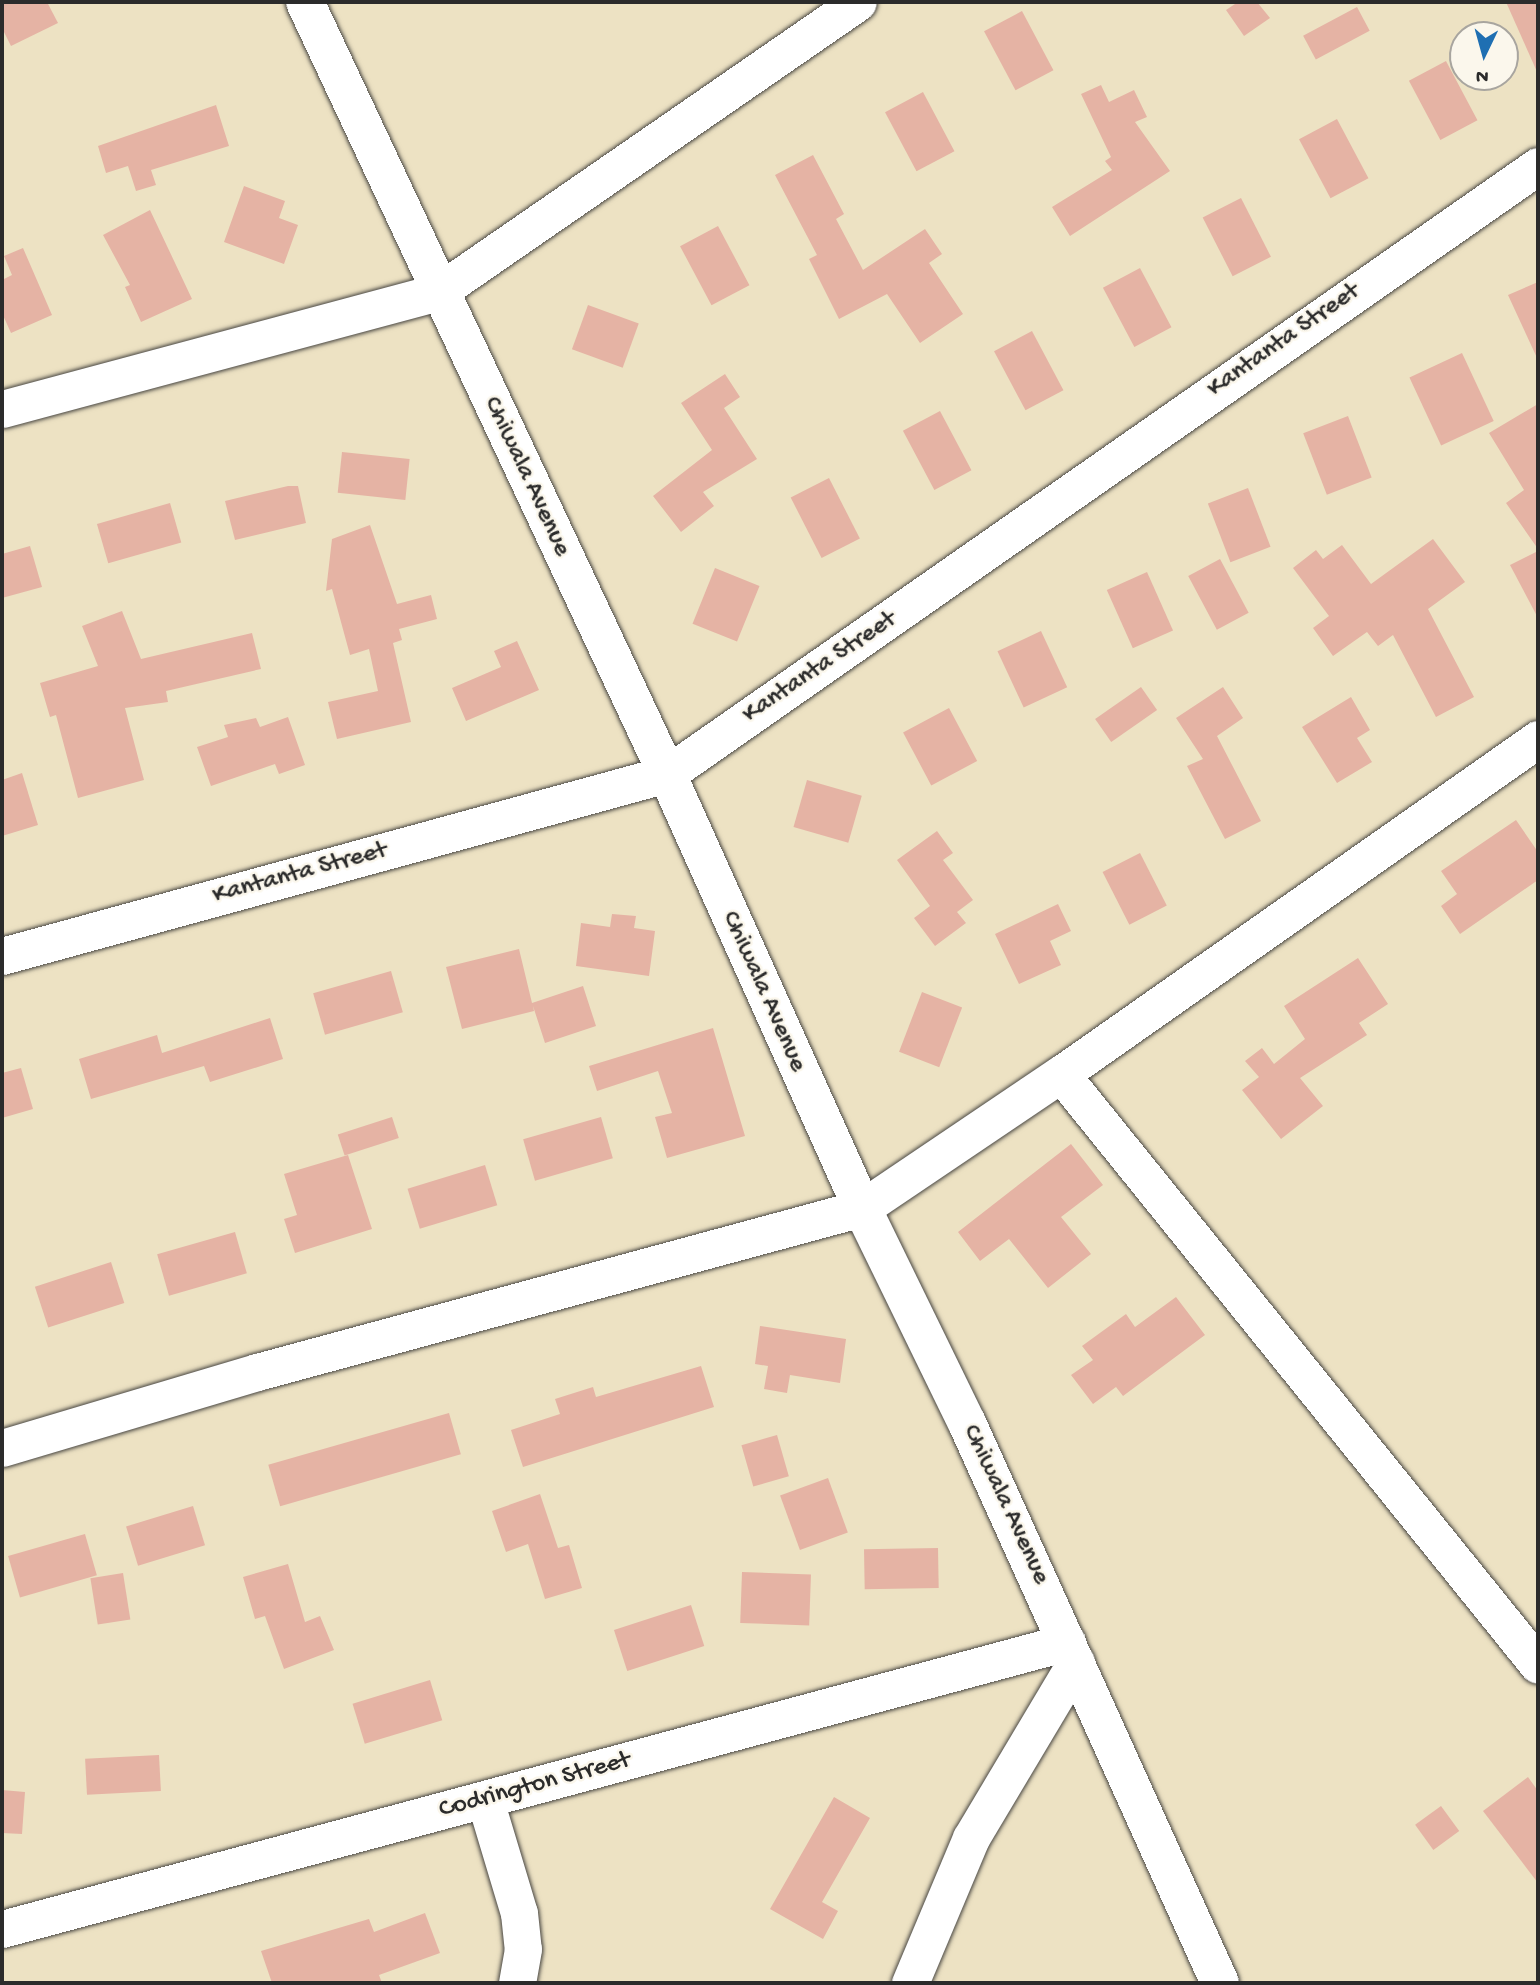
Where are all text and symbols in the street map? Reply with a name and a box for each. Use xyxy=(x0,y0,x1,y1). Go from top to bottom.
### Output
north arrow xyxy=(1449,21,1519,91)
text: N xyxy=(1475,63,1489,87)
street label: Kantanta Street xyxy=(1202,277,1366,405)
street label: Chiwala Avenue xyxy=(475,392,577,562)
street label: Kantanta Street xyxy=(737,605,903,731)
street label: Kantanta Street xyxy=(209,836,391,912)
street label: Chiwala Avenue xyxy=(714,907,812,1077)
street label: Chiwala Avenue xyxy=(954,1420,1056,1590)
street label: Codrington Street xyxy=(436,1745,634,1827)

